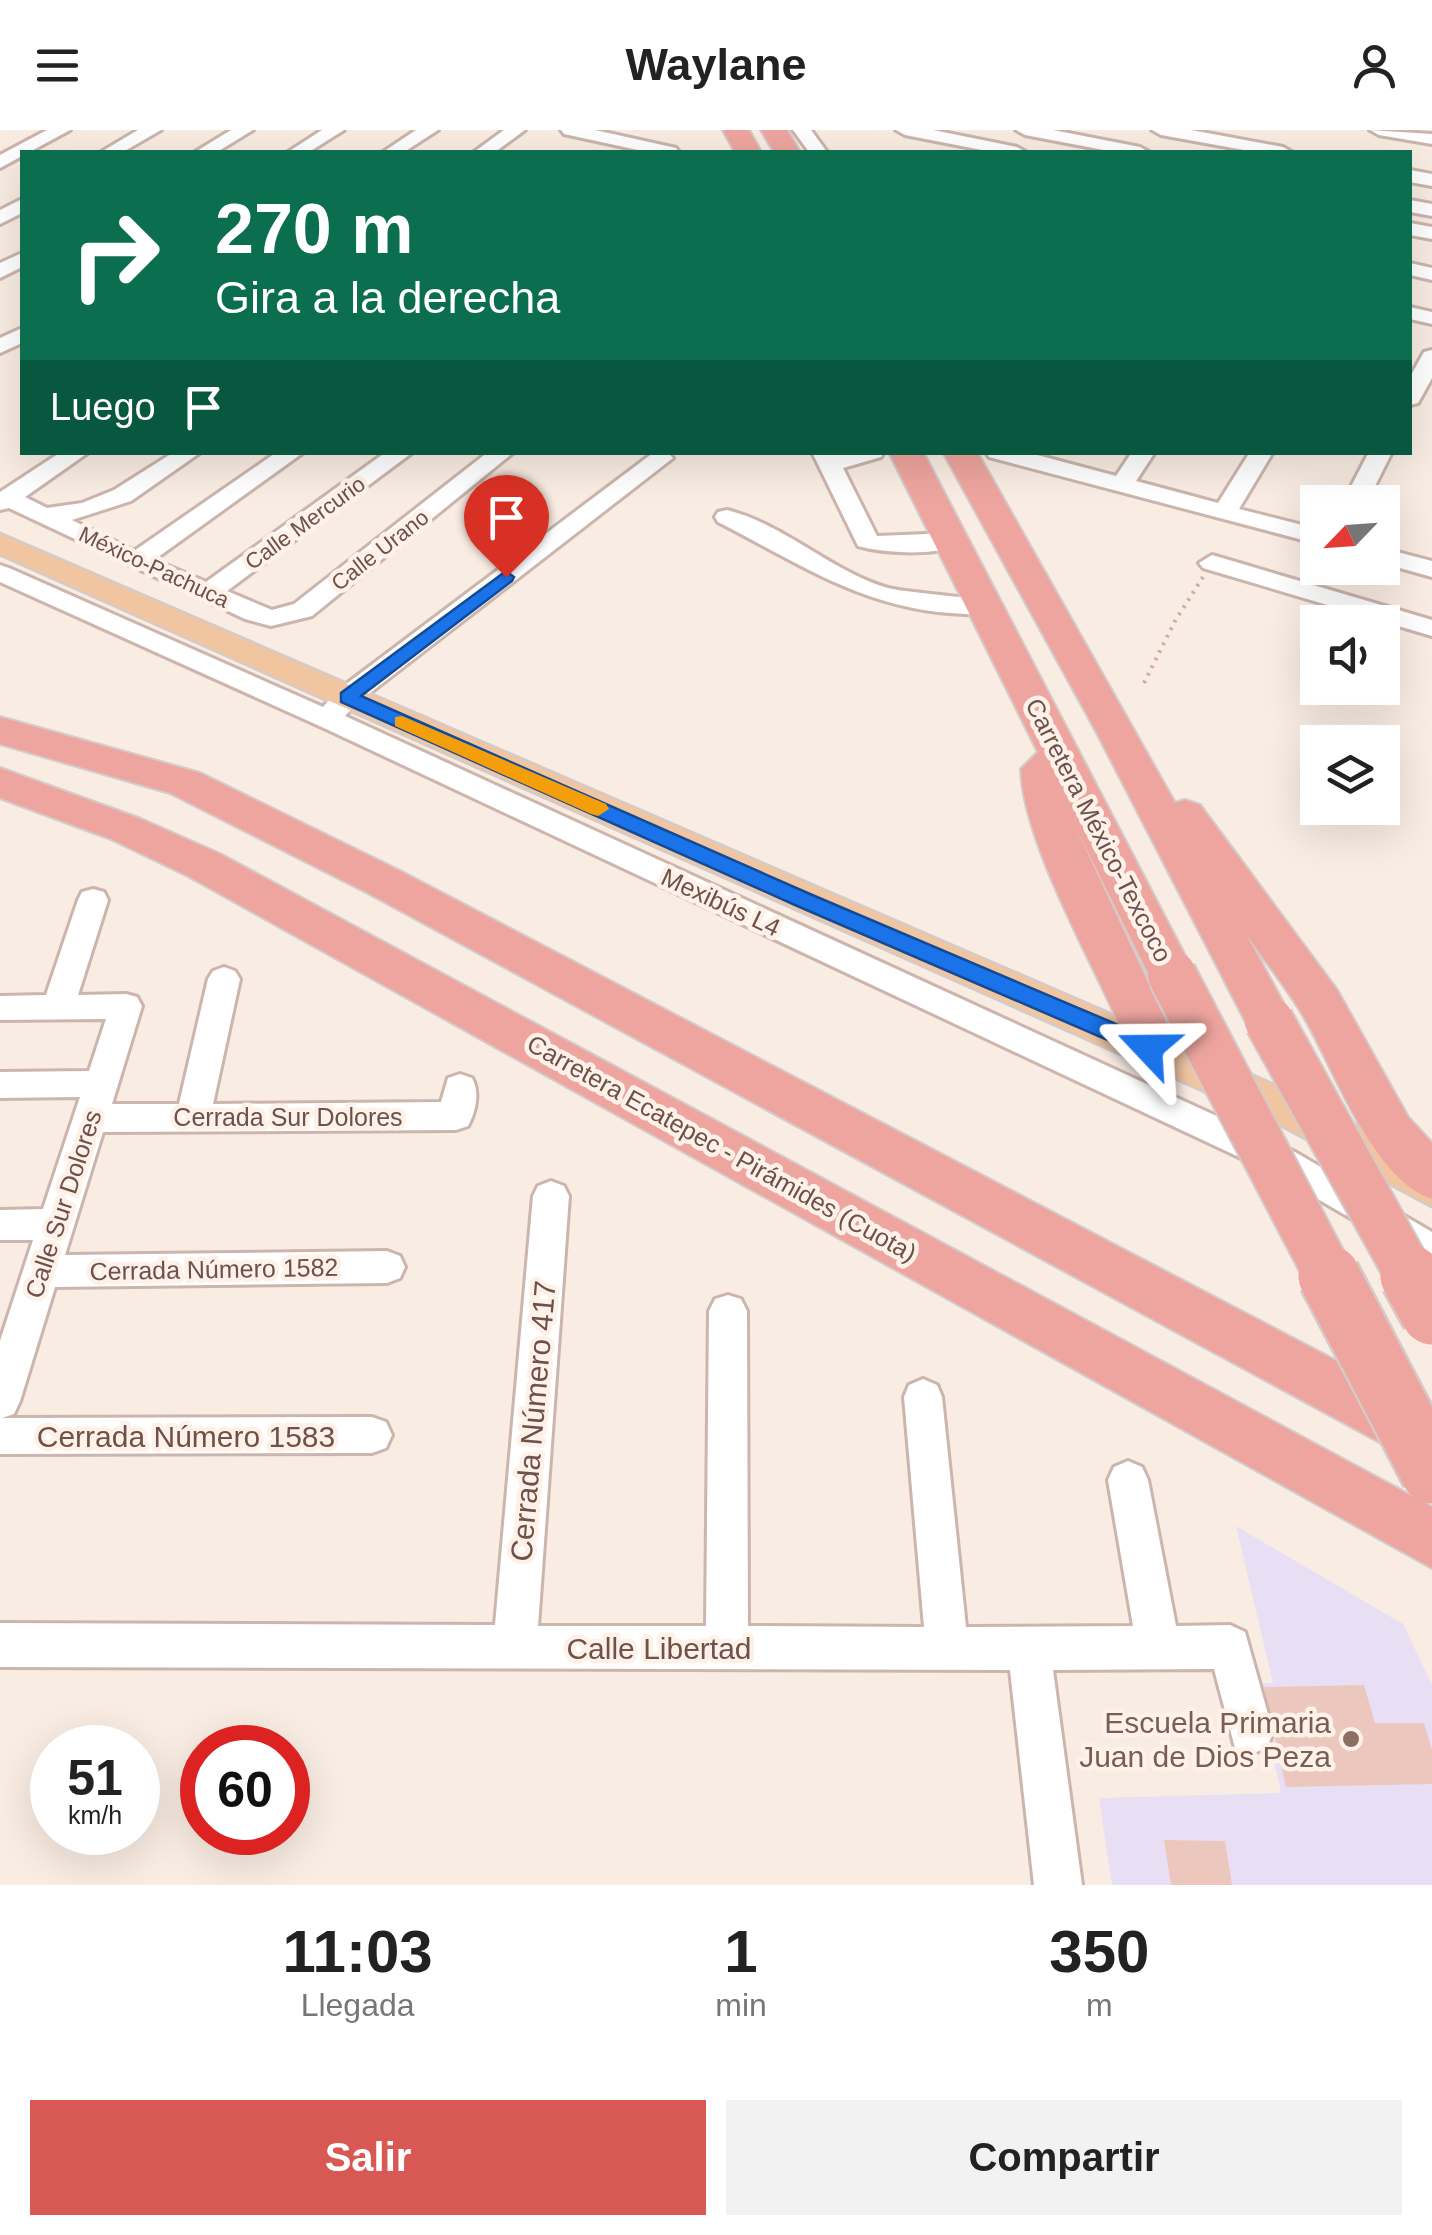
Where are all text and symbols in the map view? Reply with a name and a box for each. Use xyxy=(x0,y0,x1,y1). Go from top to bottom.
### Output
icon: menu xyxy=(30,38,85,93)
icon: person xyxy=(1347,38,1402,93)
text: Waylane xyxy=(626,39,806,90)
icon: right xyxy=(50,190,180,320)
text: 270 m xyxy=(215,190,413,268)
text: Gira a la derecha xyxy=(215,272,560,323)
icon: arrive xyxy=(176,380,231,435)
text: Luego xyxy=(50,386,156,428)
street label: Calle Mercurio xyxy=(240,471,370,575)
pin xyxy=(464,475,549,578)
north arrow xyxy=(1300,485,1400,585)
map controls xyxy=(1300,485,1400,825)
icon: arrive xyxy=(479,490,534,545)
street label: Calle Urano xyxy=(327,504,433,596)
street label: México-Pachuca xyxy=(75,521,234,613)
button: sound xyxy=(1300,605,1400,705)
street label: Carretera México-Texcoco xyxy=(1020,694,1178,966)
button: layers xyxy=(1300,725,1400,825)
street label: Mexibús L4 xyxy=(657,862,785,942)
position arrow xyxy=(1096,996,1200,1100)
street label: Carretera Ecatepec - Pirámides (Cuota) xyxy=(523,1029,921,1267)
street label: Cerrada Sur Dolores xyxy=(173,1103,403,1131)
street label: Calle Sur Dolores xyxy=(19,1107,107,1301)
street label: Cerrada Número 1582 xyxy=(89,1253,339,1285)
street label: Cerrada Número 417 xyxy=(504,1279,562,1563)
street label: Cerrada Número 1583 xyxy=(37,1420,335,1453)
street label: Calle Libertad xyxy=(566,1632,752,1665)
place label: Escuela Primaria Juan de Dios Peza xyxy=(1079,1706,1331,1773)
speed limit sign: 60 xyxy=(180,1725,310,1855)
marker: Escuela Primaria Juan de Dios Peza xyxy=(1340,1728,1362,1750)
text: 51 xyxy=(67,1750,123,1806)
text: km/h xyxy=(68,1801,122,1829)
text: 11:03 xyxy=(283,1918,433,1985)
text: 1 xyxy=(724,1918,758,1985)
text: 350 xyxy=(1049,1918,1149,1985)
text: Llegada xyxy=(301,1987,415,2023)
text: min xyxy=(715,1987,767,2023)
text: m xyxy=(1086,1987,1113,2023)
button: Salir xyxy=(30,2100,706,2215)
button: Compartir xyxy=(726,2100,1402,2215)

